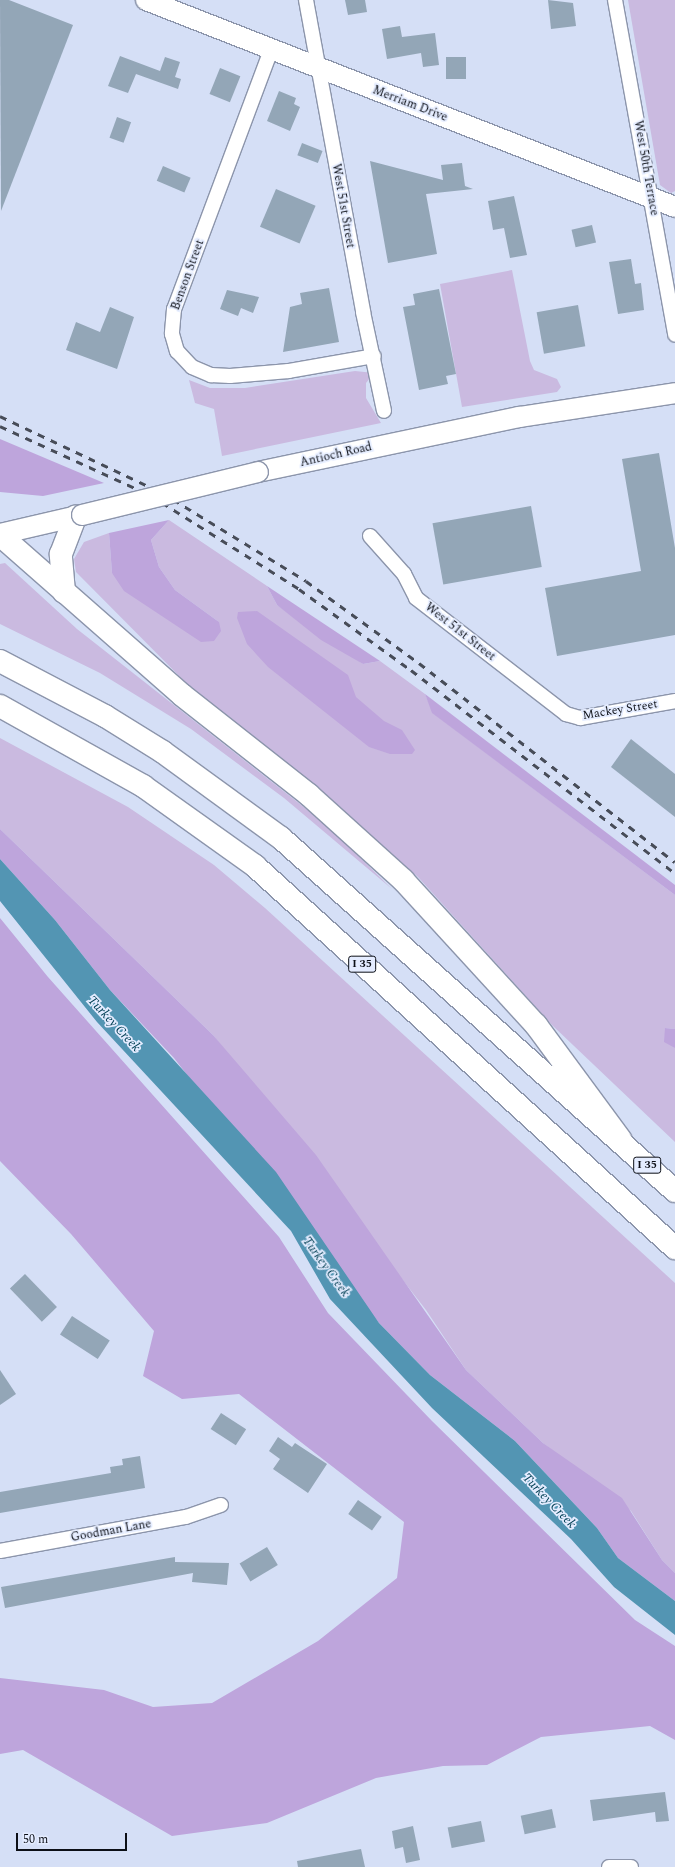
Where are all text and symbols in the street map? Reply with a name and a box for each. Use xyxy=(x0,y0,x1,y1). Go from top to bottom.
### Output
street label: Merriam Drive xyxy=(370,83,450,125)
street label: West 50th Terrace xyxy=(631,119,661,217)
street label: West 51st Street xyxy=(328,163,358,249)
street label: Benson Street xyxy=(169,238,207,312)
street label: Antioch Road xyxy=(299,440,373,470)
street label: West 51st Street xyxy=(422,600,498,664)
street label: Mackey Street xyxy=(582,697,658,723)
road number: I 35 xyxy=(348,955,376,973)
water label: Turkey Creek xyxy=(84,993,144,1055)
road number: I 35 xyxy=(633,1156,661,1174)
water label: Turkey Creek xyxy=(299,1234,353,1300)
water label: Turkey Creek xyxy=(519,1470,579,1532)
street label: Goodman Lane xyxy=(70,1517,152,1545)
scale bar xyxy=(18,1825,129,1851)
text: 50 m xyxy=(23,1830,48,1849)

